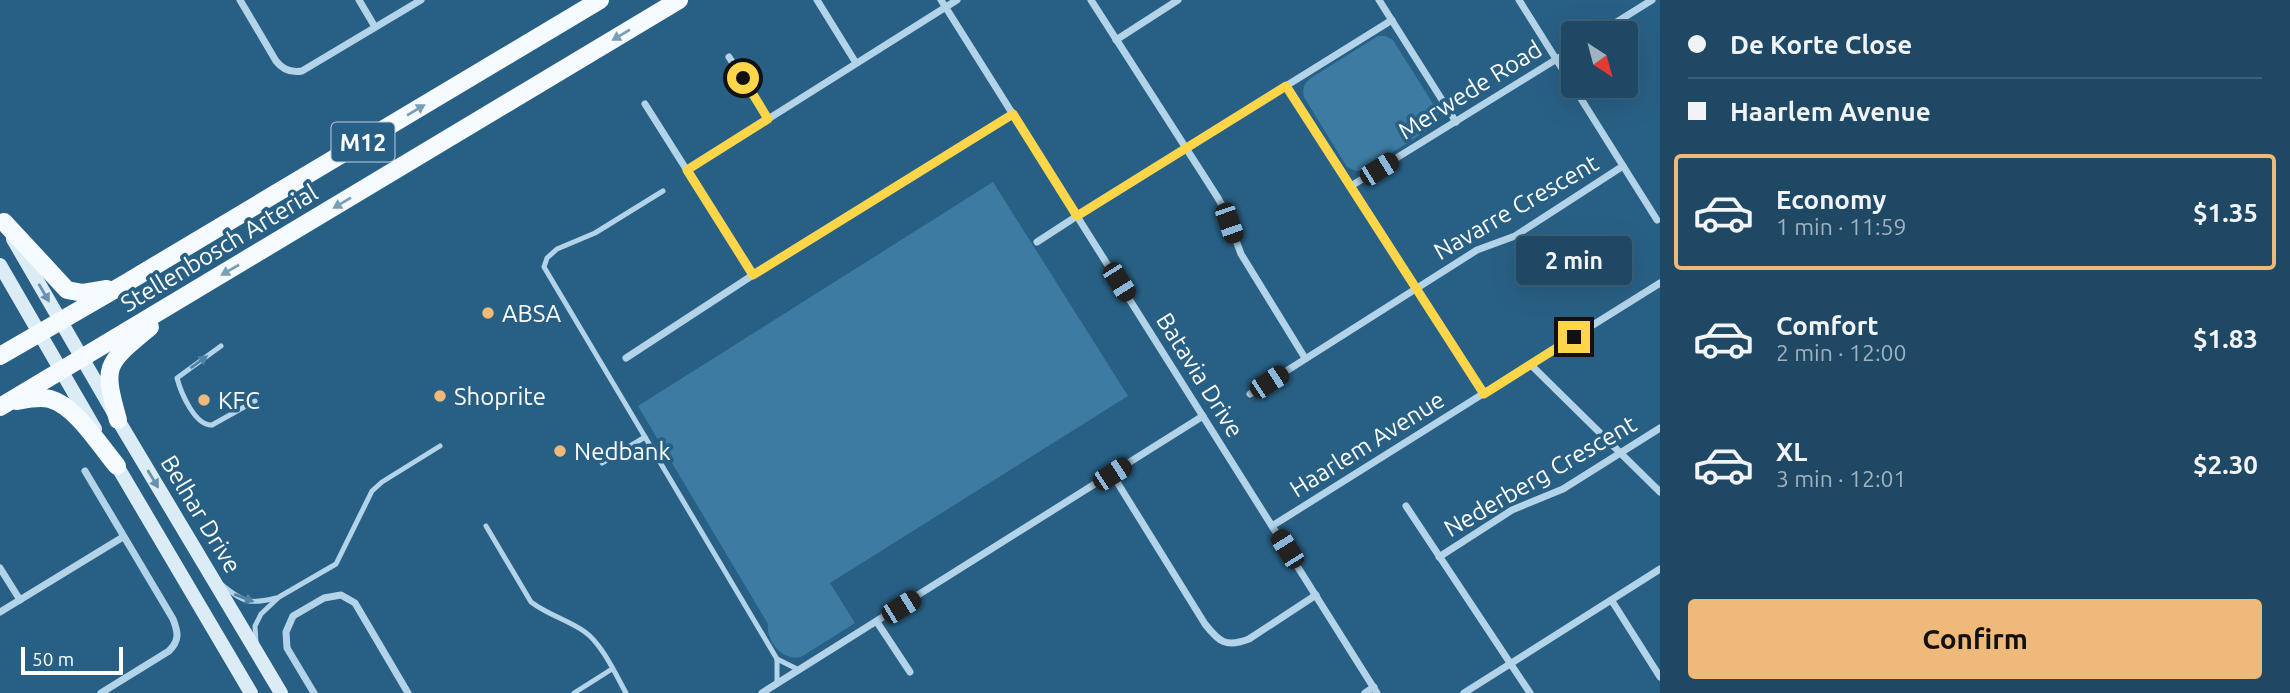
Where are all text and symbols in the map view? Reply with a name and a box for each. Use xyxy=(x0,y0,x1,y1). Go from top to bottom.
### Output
north arrow xyxy=(1561,21,1638,98)
map controls xyxy=(1561,21,1638,98)
one-way arrow xyxy=(611,29,630,42)
text: De Korte Close xyxy=(1730,30,1912,59)
street label: Merwede Road xyxy=(1393,35,1547,145)
route start xyxy=(727,62,759,94)
text: Haarlem Avenue xyxy=(1730,97,1931,126)
one-way arrow xyxy=(407,104,426,116)
road number: M12 xyxy=(332,122,394,162)
car xyxy=(1356,149,1403,189)
street label: Navarre Crescent xyxy=(1429,149,1603,265)
street label: Stellenbosch Arterial xyxy=(116,179,322,317)
icon: car xyxy=(1692,181,1755,244)
text: Economy xyxy=(1776,185,1886,214)
one-way arrow xyxy=(333,197,352,210)
text: $1.35 xyxy=(2193,198,2258,227)
car xyxy=(1213,200,1246,246)
text: 1 min · 11:59 xyxy=(1776,214,1907,239)
callout: 2 min xyxy=(1516,236,1632,284)
text: 2 min xyxy=(1545,248,1603,273)
car xyxy=(1099,259,1140,305)
one-way arrow xyxy=(221,264,240,276)
one-way arrow xyxy=(38,284,50,303)
place label: ABSA xyxy=(502,300,561,327)
marker: ABSA xyxy=(480,305,496,321)
icon: car xyxy=(1692,307,1755,370)
street label: Batavia Drive xyxy=(1151,308,1249,442)
text: Comfort xyxy=(1776,311,1879,340)
route end xyxy=(1558,321,1590,353)
text: $1.83 xyxy=(2193,324,2258,353)
text: 2 min · 12:00 xyxy=(1776,340,1907,365)
one-way arrow xyxy=(190,356,208,370)
car xyxy=(1246,362,1293,402)
place label: Shoprite xyxy=(454,383,546,410)
street label: Haarlem Avenue xyxy=(1285,386,1449,502)
place label: KFC xyxy=(218,387,260,414)
marker: Shoprite xyxy=(432,388,448,404)
marker: KFC xyxy=(196,392,212,408)
street label: Nederberg Crescent xyxy=(1439,410,1641,542)
icon: car xyxy=(1692,433,1755,496)
text: XL xyxy=(1776,437,1807,466)
place label: Nedbank xyxy=(574,438,671,465)
marker: Nedbank xyxy=(552,443,568,459)
street label: Belhar Drive xyxy=(155,450,247,578)
text: $2.30 xyxy=(2193,450,2258,479)
car xyxy=(1089,454,1136,494)
text: 3 min · 12:01 xyxy=(1776,466,1907,491)
one-way arrow xyxy=(147,469,160,488)
car xyxy=(1267,526,1308,572)
car xyxy=(878,587,925,627)
one-way arrow xyxy=(234,593,255,604)
button: Confirm xyxy=(1688,599,2262,679)
scale bar xyxy=(21,644,122,676)
text: 50 m xyxy=(32,648,74,670)

